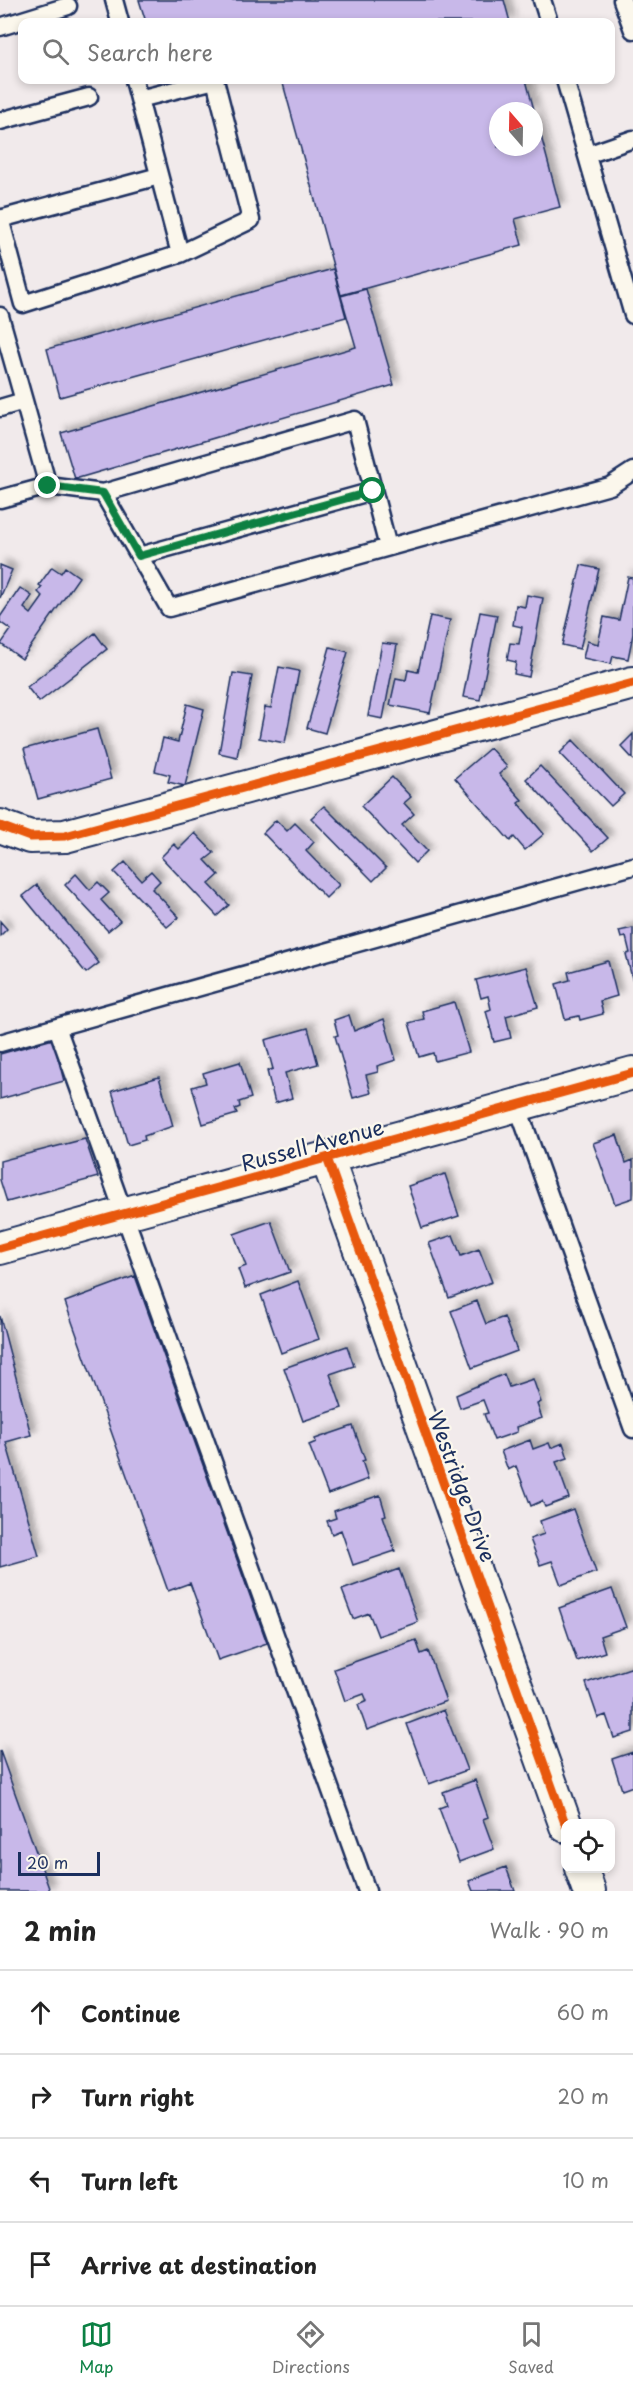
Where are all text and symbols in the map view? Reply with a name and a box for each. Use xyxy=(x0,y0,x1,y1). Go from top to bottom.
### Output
search box xyxy=(18,18,615,84)
icon: search xyxy=(39,35,72,68)
text: Search here xyxy=(87,35,213,68)
north arrow xyxy=(489,102,543,156)
route end xyxy=(34,472,60,498)
route start xyxy=(359,477,385,503)
street label: Russell Avenue xyxy=(237,1110,387,1178)
street label: Westridge Drive xyxy=(421,1406,505,1566)
map controls xyxy=(561,1819,615,1873)
button: locate xyxy=(561,1819,615,1873)
scale bar xyxy=(18,1849,100,1876)
text: 20 m xyxy=(27,1850,68,1874)
text: 2 min xyxy=(24,1911,97,1950)
text: Walk · 90 m xyxy=(490,1915,609,1945)
icon: ahead xyxy=(24,1996,57,2029)
text: Continue xyxy=(81,1996,180,2029)
text: 60 m xyxy=(557,1997,609,2027)
icon: right xyxy=(24,2080,57,2113)
text: Turn right xyxy=(81,2080,194,2113)
text: 20 m xyxy=(557,2081,609,2111)
icon: left xyxy=(24,2164,57,2197)
text: Turn left xyxy=(81,2164,178,2197)
text: 10 m xyxy=(562,2165,609,2195)
icon: arrive xyxy=(24,2248,57,2281)
text: Arrive at destination xyxy=(81,2248,317,2281)
tab: Map xyxy=(79,2318,113,2378)
tab: Directions xyxy=(272,2318,350,2378)
tab: Saved xyxy=(508,2318,554,2378)

